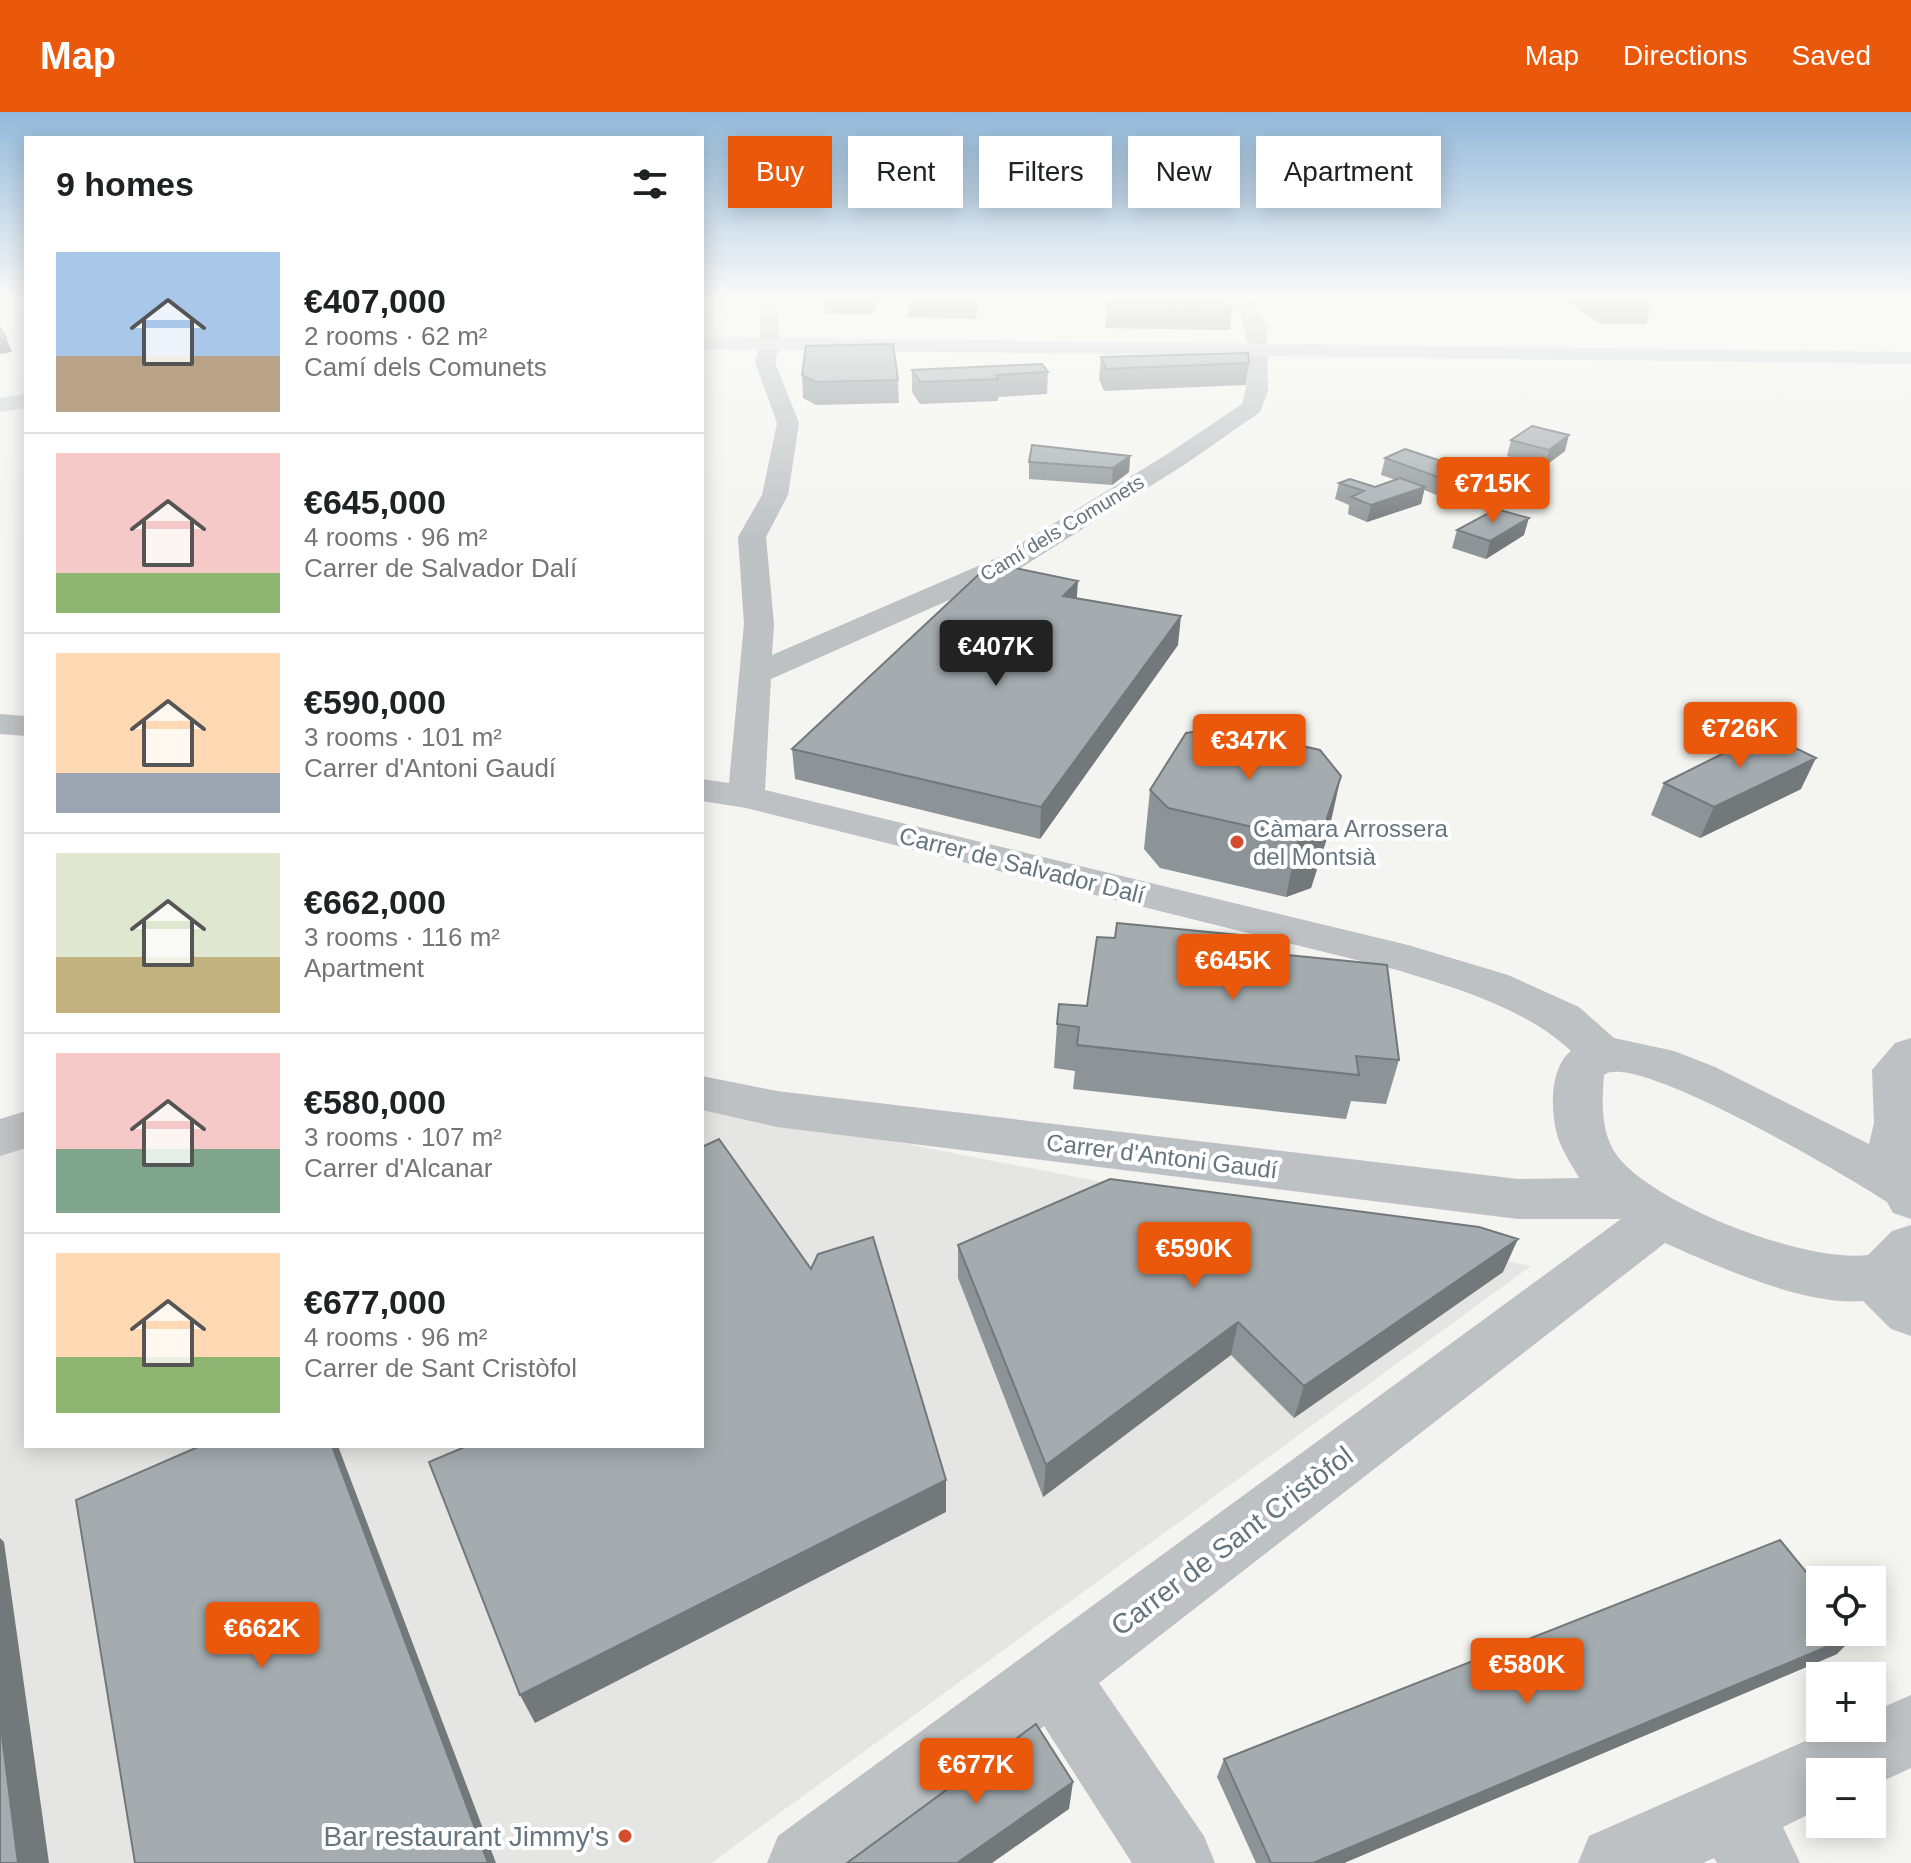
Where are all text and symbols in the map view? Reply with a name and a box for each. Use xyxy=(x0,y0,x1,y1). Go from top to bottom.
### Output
text: Map xyxy=(40,35,116,77)
text: Map xyxy=(1525,40,1579,71)
text: Directions xyxy=(1623,40,1748,71)
text: Saved xyxy=(1792,40,1871,71)
chip: Buy xyxy=(728,136,832,208)
chip: Rent xyxy=(848,136,963,208)
chip: Filters xyxy=(979,136,1112,208)
chip: New xyxy=(1128,136,1240,208)
chip: Apartment xyxy=(1256,136,1441,208)
icon: filters xyxy=(628,162,672,206)
text: 9 homes xyxy=(56,165,194,203)
text: €407,000 xyxy=(304,282,446,320)
icon: home xyxy=(120,284,216,380)
text: 2 rooms · 62 m² xyxy=(304,321,488,351)
text: Camí dels Comunets xyxy=(304,352,547,382)
pin: €715K xyxy=(1437,457,1549,525)
text: €715K xyxy=(1455,468,1531,498)
street label: Camí dels Comunets xyxy=(976,470,1148,586)
text: €645,000 xyxy=(304,483,446,521)
icon: home xyxy=(120,485,216,581)
text: 4 rooms · 96 m² xyxy=(304,522,488,552)
text: Carrer de Salvador Dalí xyxy=(304,553,577,583)
pin: €407K xyxy=(940,620,1052,688)
text: €407K xyxy=(958,631,1034,661)
text: €590,000 xyxy=(304,683,446,721)
icon: home xyxy=(120,685,216,781)
pin: €726K xyxy=(1684,702,1796,770)
text: €726K xyxy=(1702,713,1778,743)
pin: €347K xyxy=(1193,714,1305,782)
text: 3 rooms · 101 m² xyxy=(304,722,502,752)
text: €347K xyxy=(1211,725,1287,755)
text: Carrer d'Antoni Gaudí xyxy=(304,753,556,783)
place label: Càmara Arrossera del Montsià xyxy=(1253,815,1448,870)
street label: Carrer de Salvador Dalí xyxy=(896,821,1148,909)
marker: Càmara Arrossera del Montsià xyxy=(1228,833,1246,851)
text: €662,000 xyxy=(304,883,446,921)
icon: home xyxy=(120,885,216,981)
text: 3 rooms · 116 m² xyxy=(304,922,500,952)
pin: €645K xyxy=(1177,934,1289,1002)
text: €645K xyxy=(1195,945,1271,975)
text: Apartment xyxy=(304,953,424,983)
text: €580,000 xyxy=(304,1083,446,1121)
icon: home xyxy=(120,1085,216,1181)
text: 3 rooms · 107 m² xyxy=(304,1122,502,1152)
street label: Carrer d'Antoni Gaudí xyxy=(1045,1128,1279,1184)
text: Carrer d'Alcanar xyxy=(304,1153,492,1183)
pin: €590K xyxy=(1138,1222,1250,1290)
text: €590K xyxy=(1156,1233,1232,1263)
text: €677,000 xyxy=(304,1283,446,1321)
icon: home xyxy=(120,1285,216,1381)
text: 4 rooms · 96 m² xyxy=(304,1322,488,1352)
text: Carrer de Sant Cristòfol xyxy=(304,1353,577,1383)
street label: Carrer de Sant Cristòfol xyxy=(1105,1440,1359,1642)
map controls xyxy=(1806,1566,1886,1838)
button: locate xyxy=(1806,1566,1886,1646)
pin: €662K xyxy=(206,1602,318,1670)
text: €662K xyxy=(224,1613,300,1643)
pin: €580K xyxy=(1471,1638,1583,1706)
text: €580K xyxy=(1489,1649,1565,1679)
button: + xyxy=(1806,1662,1886,1742)
pin: €677K xyxy=(920,1738,1032,1806)
text: €677K xyxy=(938,1749,1014,1779)
button: − xyxy=(1806,1758,1886,1838)
place label: Bar restaurant Jimmy's xyxy=(324,1821,609,1852)
marker: Bar restaurant Jimmy's xyxy=(616,1827,634,1845)

